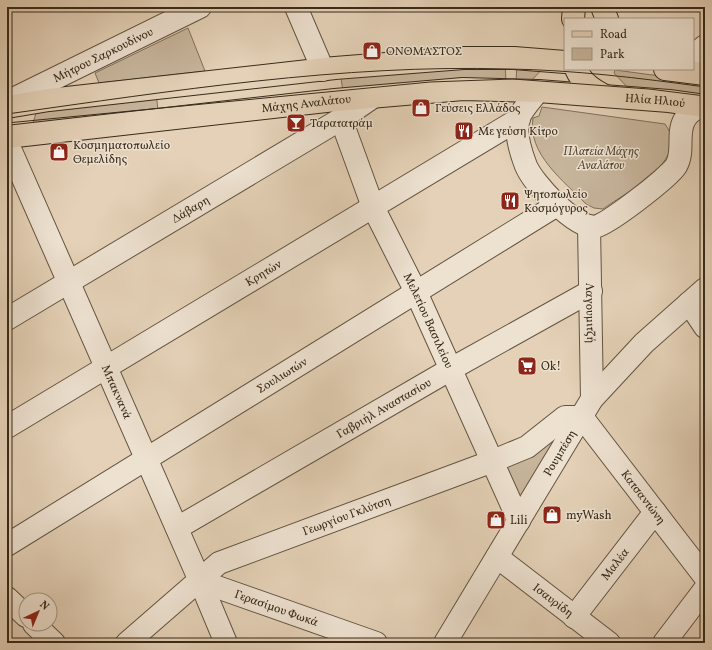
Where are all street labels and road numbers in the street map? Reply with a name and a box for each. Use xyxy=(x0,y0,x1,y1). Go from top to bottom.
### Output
street label: Μήτρου Σαρκουδίνου xyxy=(51,24,156,87)
street label: Ηλία Ηλιού xyxy=(624,91,686,112)
street label: Μάχης Αναλάτου xyxy=(261,92,352,117)
street label: Δάβαρη xyxy=(169,192,213,227)
street label: Κρητών xyxy=(243,257,285,291)
street label: Μελετίου Βασιλείου xyxy=(399,271,456,371)
street label: Λαγουμιτζή xyxy=(581,283,598,343)
street label: Σουλιωτών xyxy=(254,354,311,398)
street label: Μπακνανά xyxy=(97,363,135,422)
street label: Γαβριήλ Αναστασίου xyxy=(334,375,435,443)
street label: Ρουμπέση xyxy=(540,427,581,480)
street label: Κατσαντώνη xyxy=(617,467,669,528)
street label: Γεωργίου Γκλύτση xyxy=(300,493,393,540)
street label: Μαλέα xyxy=(598,545,633,584)
street label: Ισαυρίδη xyxy=(529,580,576,622)
street label: Γερασίμου Φωκά xyxy=(232,587,320,631)

